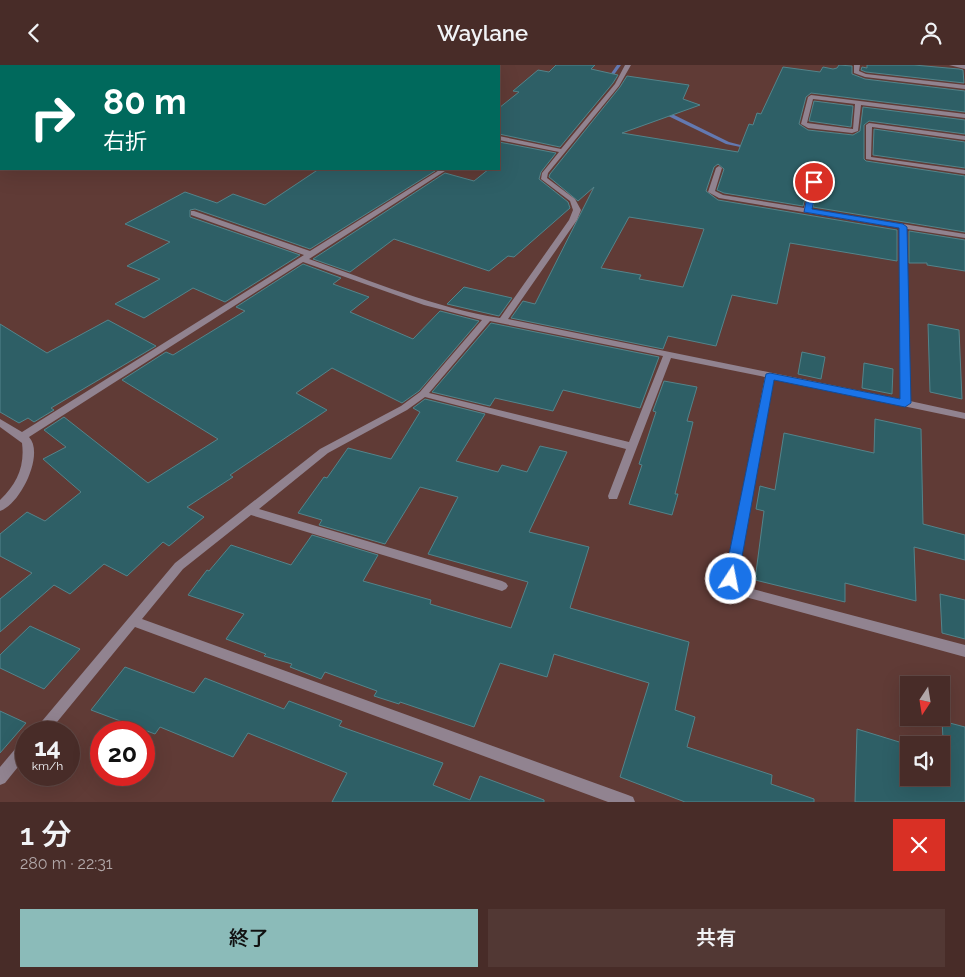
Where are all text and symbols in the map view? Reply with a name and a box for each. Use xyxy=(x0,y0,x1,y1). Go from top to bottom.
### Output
icon: back xyxy=(20,19,48,47)
icon: person xyxy=(917,19,945,47)
text: Waylane xyxy=(437,20,528,46)
text: 80 m xyxy=(103,81,187,122)
icon: right xyxy=(20,85,85,150)
text: 右折 xyxy=(103,128,147,154)
pin xyxy=(793,161,835,203)
icon: arrive xyxy=(800,168,828,196)
position arrow xyxy=(704,552,756,604)
north arrow xyxy=(900,676,950,726)
map controls xyxy=(900,676,950,786)
speed limit sign: 20 xyxy=(90,721,155,786)
text: 14 xyxy=(34,732,61,762)
button: sound xyxy=(900,736,950,786)
text: km/h xyxy=(32,759,63,773)
text: 1 分 xyxy=(20,817,72,852)
button: close xyxy=(893,819,945,871)
text: 280 m · 22:31 xyxy=(20,854,113,873)
button: 終了 xyxy=(20,909,478,967)
button: 共有 xyxy=(488,909,945,967)

